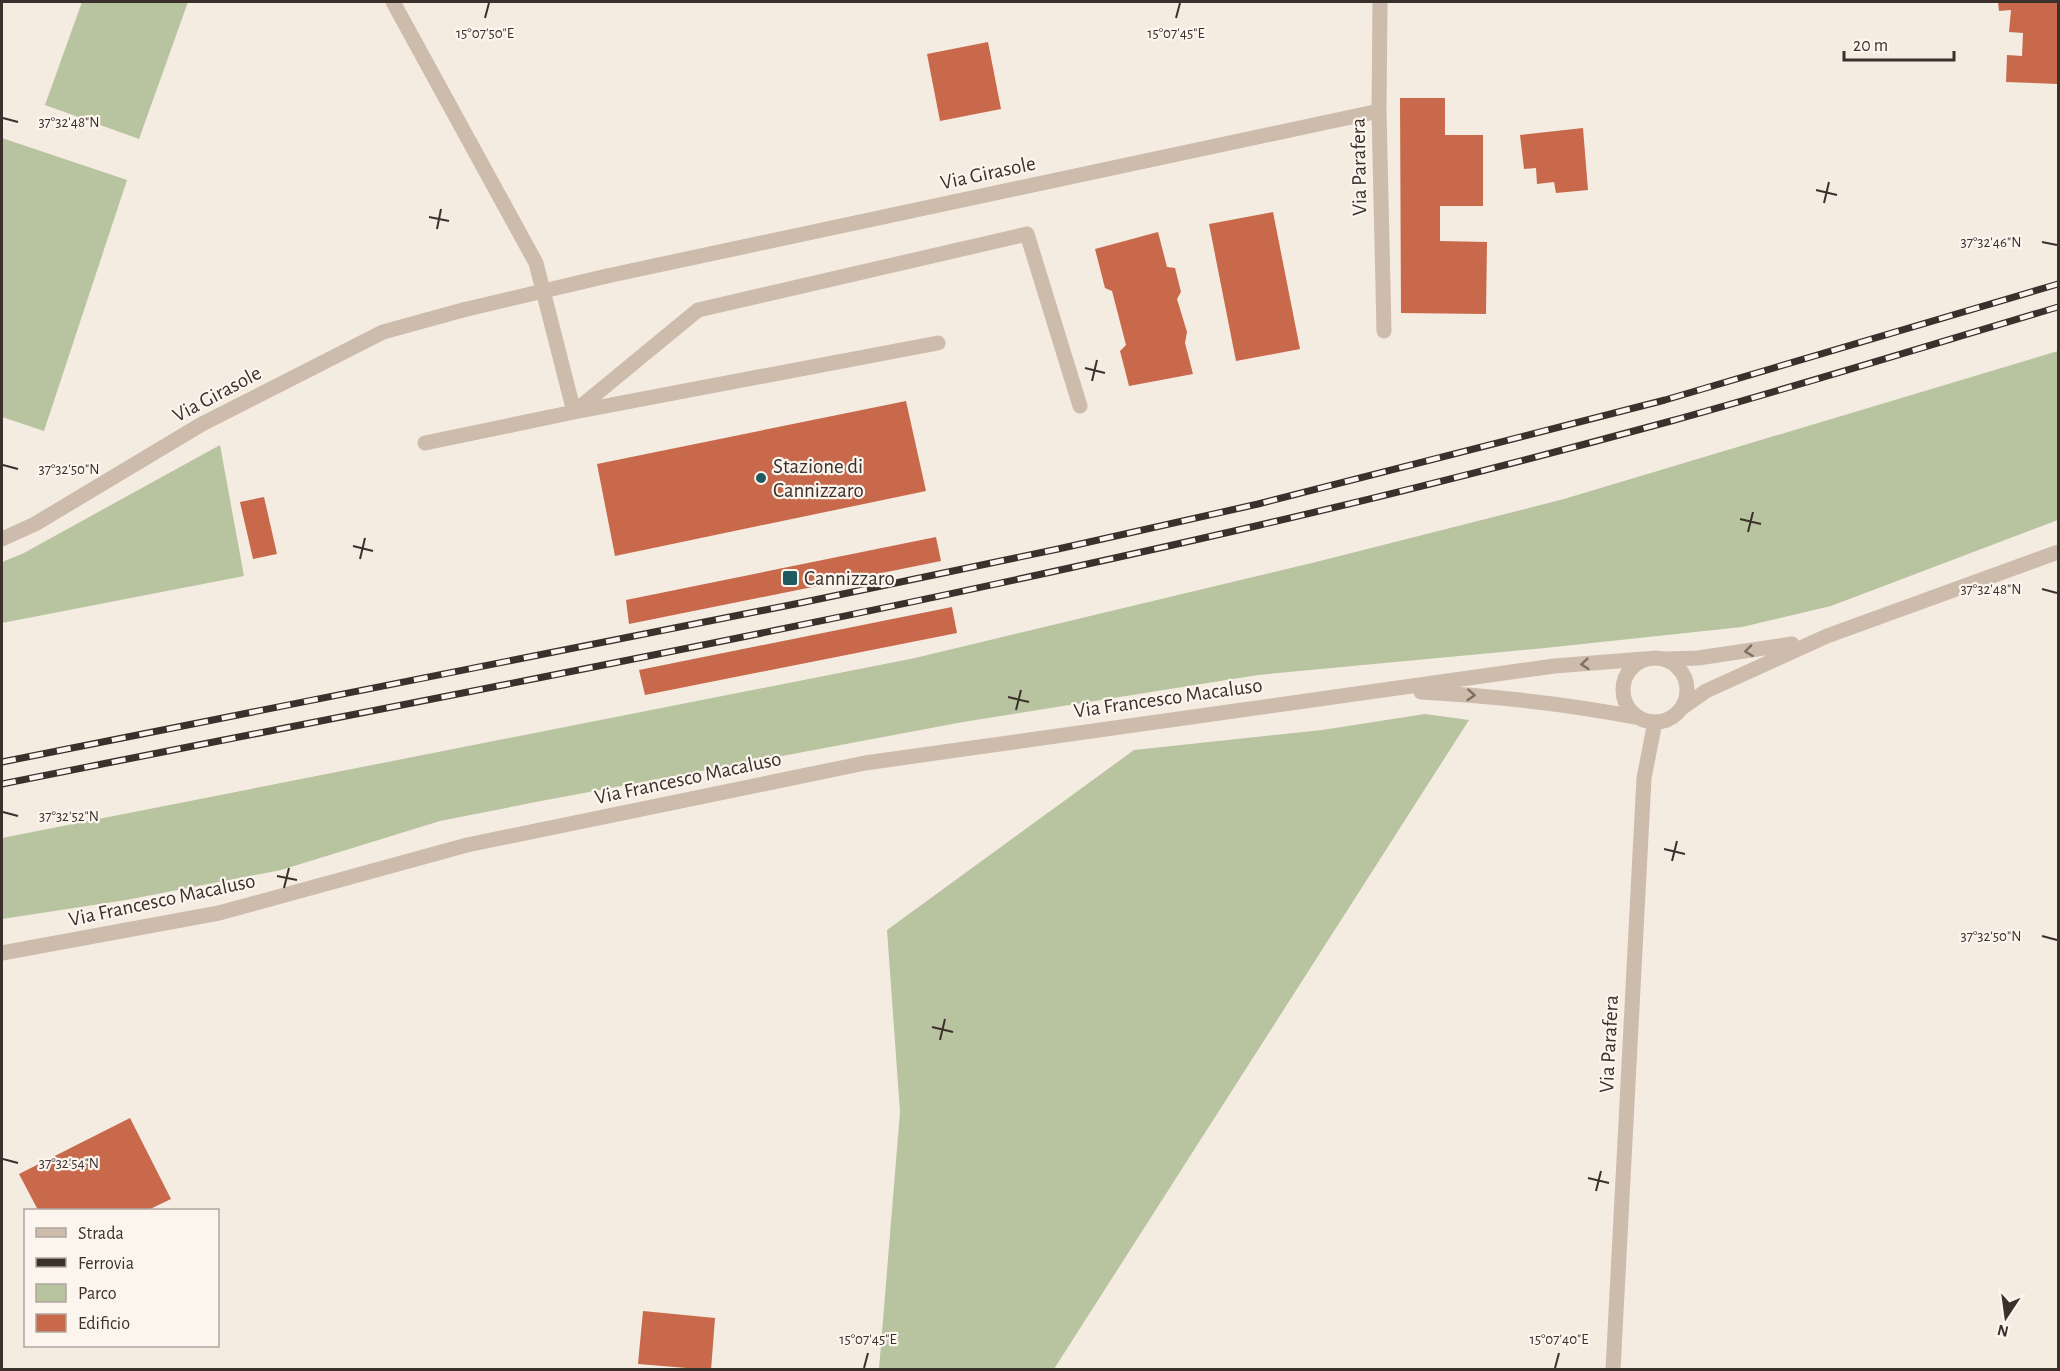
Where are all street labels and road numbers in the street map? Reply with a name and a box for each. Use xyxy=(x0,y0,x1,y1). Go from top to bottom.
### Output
street label: Via Parafera xyxy=(1348,118,1370,216)
street label: Via Girasole xyxy=(938,153,1038,193)
street label: Via Girasole xyxy=(169,362,265,426)
street label: Via Francesco Macaluso xyxy=(1072,674,1264,722)
street label: Via Francesco Macaluso xyxy=(593,748,783,808)
street label: Via Francesco Macaluso xyxy=(67,870,257,930)
street label: Via Parafera xyxy=(1596,994,1622,1093)

